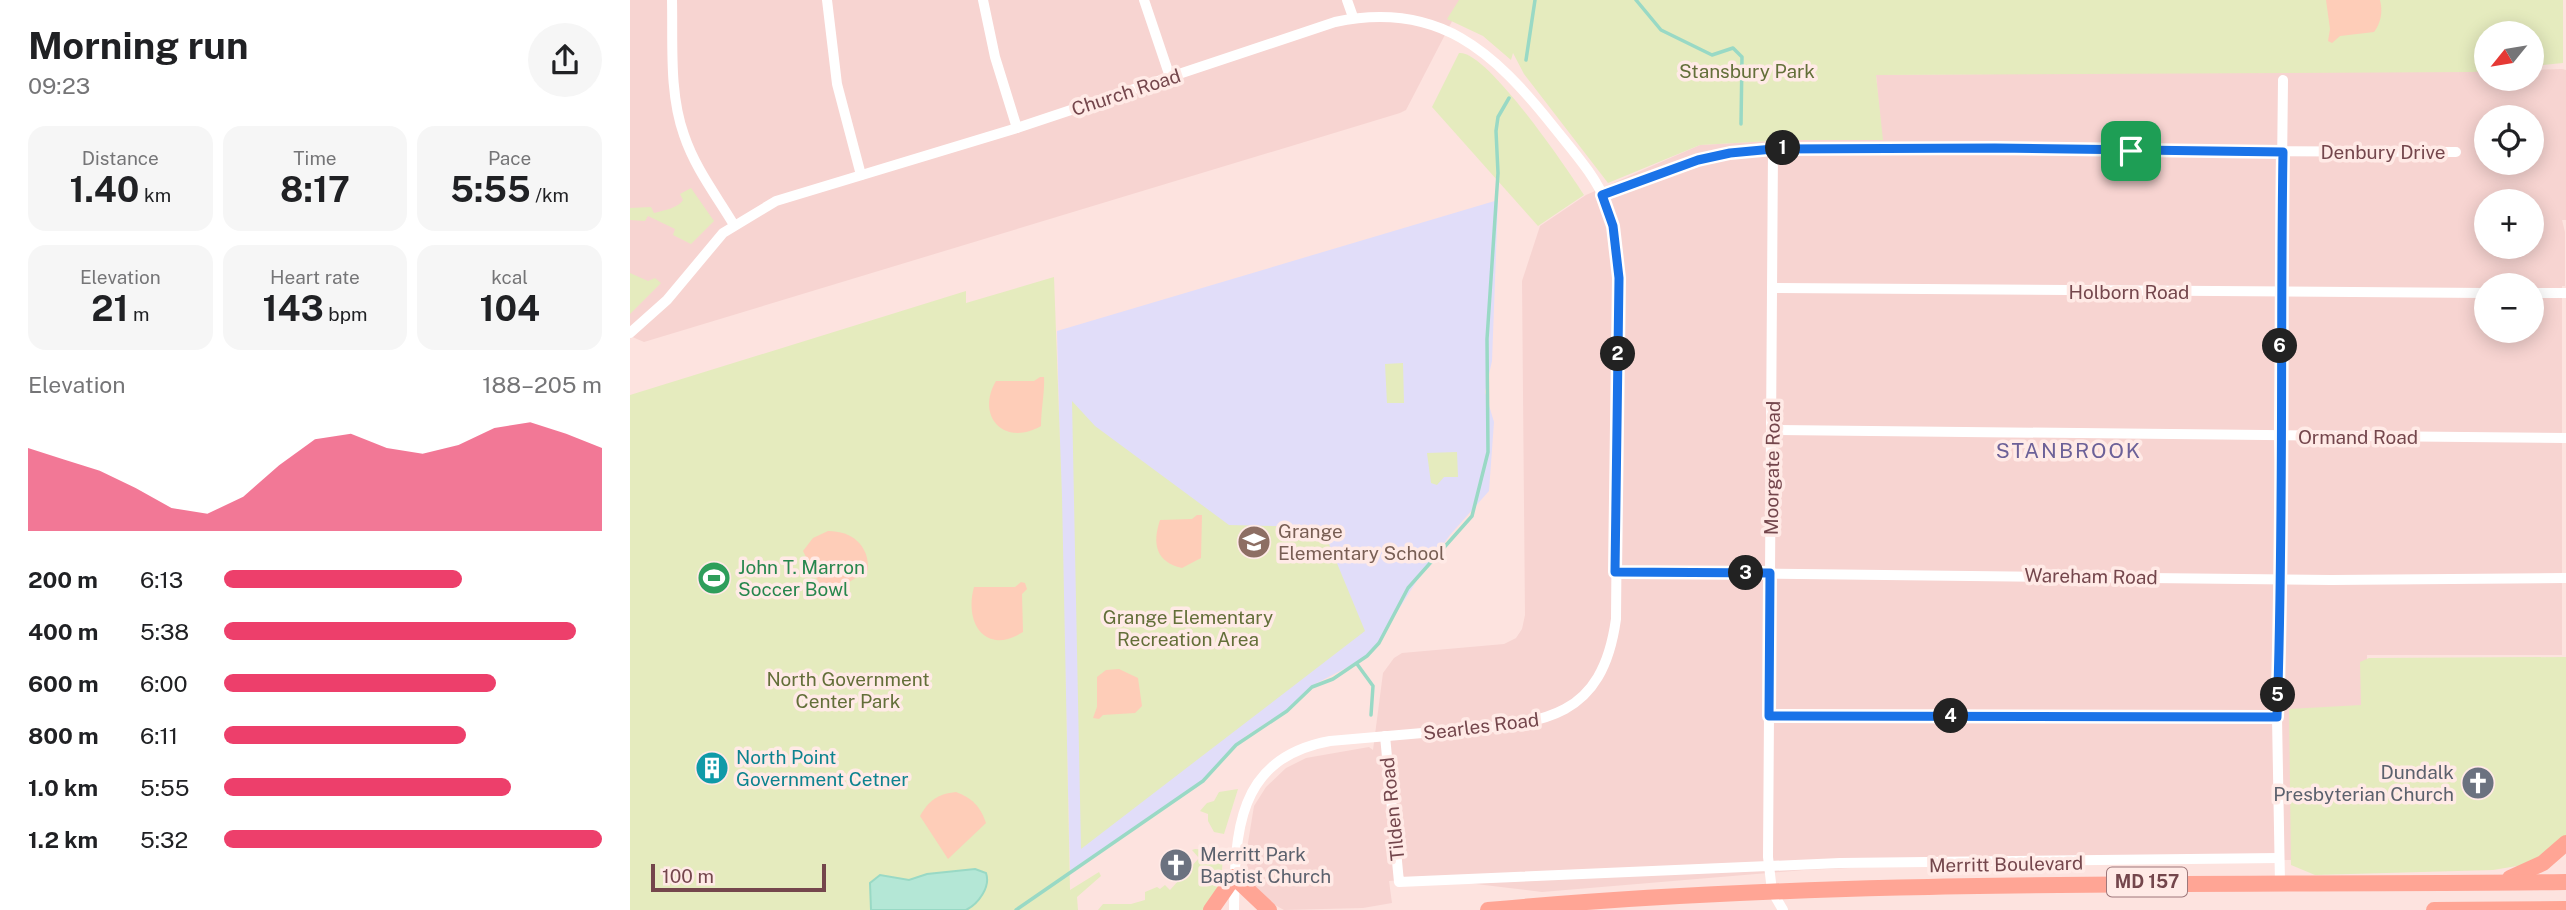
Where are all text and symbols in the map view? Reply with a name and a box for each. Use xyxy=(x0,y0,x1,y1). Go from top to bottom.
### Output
north arrow xyxy=(2474,21,2544,91)
map controls xyxy=(2474,21,2544,343)
text: Morning run xyxy=(28,23,249,68)
button: share xyxy=(528,23,602,97)
park label: Stansbury Park xyxy=(1679,60,1815,82)
street label: Church Road xyxy=(1069,64,1183,120)
text: 09:23 xyxy=(28,72,90,99)
button: locate xyxy=(2474,105,2544,175)
pin xyxy=(2101,121,2161,181)
pin: 1 xyxy=(1766,130,1800,166)
icon: arrive xyxy=(2112,132,2150,170)
text: 1 xyxy=(1778,136,1787,158)
street label: Denbury Drive xyxy=(2320,141,2446,163)
text: Distance xyxy=(82,147,159,169)
text: Time xyxy=(293,147,337,169)
text: Pace xyxy=(488,147,531,169)
text: 1.40 xyxy=(70,169,139,210)
text: 8:17 xyxy=(280,169,350,210)
text: 5:55 xyxy=(450,169,531,210)
text: km xyxy=(139,184,171,206)
text: /km xyxy=(531,184,569,206)
button: + xyxy=(2474,189,2544,259)
text: Elevation xyxy=(80,266,161,288)
text: Heart rate xyxy=(270,266,360,288)
text: kcal xyxy=(491,266,528,288)
button: − xyxy=(2474,273,2544,343)
street label: Holborn Road xyxy=(2069,281,2189,303)
text: 21 xyxy=(91,288,128,329)
text: 143 xyxy=(263,288,324,329)
text: 104 xyxy=(479,288,540,329)
text: m xyxy=(128,303,149,325)
text: bpm xyxy=(324,303,367,325)
pin: 6 xyxy=(2262,328,2298,364)
text: 6 xyxy=(2273,334,2286,356)
pin: 2 xyxy=(1600,336,1636,372)
text: 2 xyxy=(1611,342,1624,364)
text: Elevation xyxy=(28,371,126,398)
text: 188–205 m xyxy=(482,371,602,398)
street label: Moorgate Road xyxy=(1760,401,1784,535)
street label: Ormand Road xyxy=(2298,426,2418,448)
district label: STANBROOK xyxy=(1996,438,2142,463)
place label: Grange Elementary School xyxy=(1278,520,1445,564)
school or university icon: Grange Elementary School xyxy=(1235,523,1273,561)
place label: John T. Marron Soccer Bowl xyxy=(738,556,865,600)
pin: 3 xyxy=(1728,556,1764,590)
sports icon: John T. Marron Soccer Bowl xyxy=(695,559,733,597)
text: 3 xyxy=(1739,561,1752,583)
street label: Wareham Road xyxy=(2024,564,2158,588)
text: 200 m xyxy=(28,566,98,593)
text: 6:13 xyxy=(140,566,183,593)
park label: Grange Elementary Recreation Area xyxy=(1103,606,1273,650)
text: 400 m xyxy=(28,618,98,645)
text: 5:38 xyxy=(140,618,189,645)
park label: North Government Center Park xyxy=(766,668,930,712)
text: 600 m xyxy=(28,670,98,697)
text: 6:00 xyxy=(140,670,188,697)
pin: 5 xyxy=(2260,678,2296,712)
text: 5 xyxy=(2271,683,2284,705)
pin: 4 xyxy=(1934,698,1968,734)
text: 4 xyxy=(1944,704,1957,726)
street label: Searles Road xyxy=(1422,708,1540,744)
text: 800 m xyxy=(28,722,99,749)
text: 6:11 xyxy=(140,722,178,749)
place label: North Point Government Cetner xyxy=(736,746,909,790)
building icon: North Point Government Cetner xyxy=(693,749,731,787)
street label: Tilden Road xyxy=(1376,756,1408,862)
place label: Dundalk Presbyterian Church xyxy=(2273,761,2454,805)
church icon: Dundalk Presbyterian Church xyxy=(2459,764,2497,802)
text: 1.0 km xyxy=(28,774,98,801)
text: 5:55 xyxy=(140,774,189,801)
text: 1.2 km xyxy=(28,826,98,853)
text: 5:32 xyxy=(140,826,188,853)
place label: Merritt Park Baptist Church xyxy=(1200,843,1331,887)
church icon: Merritt Park Baptist Church xyxy=(1157,846,1195,884)
street label: Merritt Boulevard xyxy=(1929,852,2083,876)
scale bar xyxy=(651,861,826,893)
text: 100 m xyxy=(662,865,714,887)
road number: MD 157 xyxy=(2107,868,2187,897)

